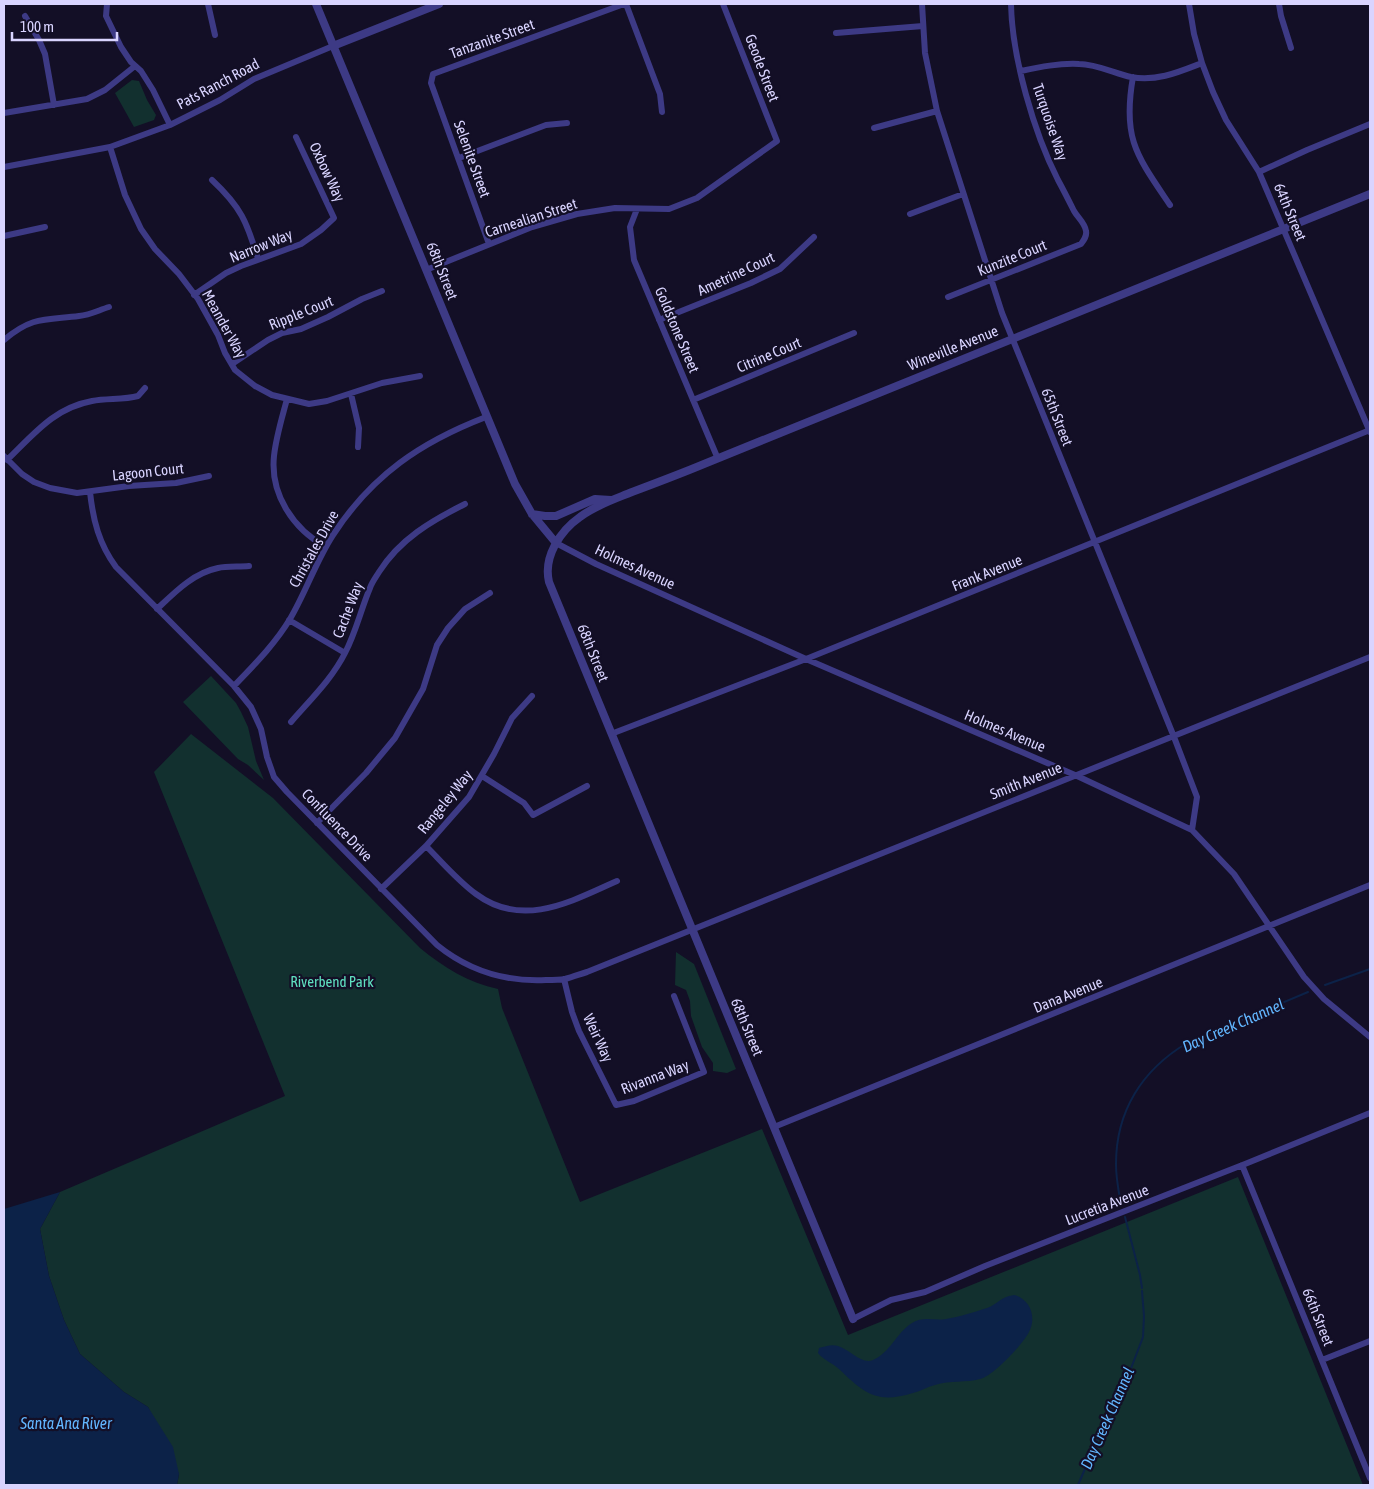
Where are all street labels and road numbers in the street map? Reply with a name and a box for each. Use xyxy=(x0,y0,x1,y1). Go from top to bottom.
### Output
street label: Tanzanite Street xyxy=(447,15,536,62)
street label: Geode Street xyxy=(742,32,783,104)
street label: Pats Ranch Road xyxy=(174,55,262,112)
street label: Turquoise Way xyxy=(1029,81,1072,162)
street label: Selenite Street xyxy=(451,118,494,200)
street label: Oxbow Way xyxy=(306,139,349,204)
street label: 64th Street xyxy=(1271,181,1310,243)
street label: Carnealian Street xyxy=(483,195,579,240)
street label: Narrow Way xyxy=(227,225,295,266)
street label: Kunzite Court xyxy=(975,236,1049,279)
street label: 68th Street xyxy=(423,240,462,302)
street label: Ametrine Court xyxy=(695,248,777,299)
street label: Goldstone Street xyxy=(652,284,703,375)
street label: Meander Way xyxy=(199,287,250,361)
street label: Ripple Court xyxy=(266,292,335,333)
street label: Wineville Avenue xyxy=(905,322,1001,373)
street label: Citrine Court xyxy=(734,333,804,376)
street label: 65th Street xyxy=(1038,386,1077,448)
street label: Lagoon Court xyxy=(111,459,185,484)
street label: Christales Drive xyxy=(285,507,342,590)
street label: Holmes Avenue xyxy=(593,541,678,593)
street label: Frank Avenue xyxy=(949,551,1025,594)
street label: Cache Way xyxy=(329,579,366,640)
street label: 68th Street xyxy=(574,622,613,684)
street label: Holmes Avenue xyxy=(962,706,1048,755)
street label: Smith Avenue xyxy=(988,758,1064,803)
street label: Rangeley Way xyxy=(414,766,475,837)
street label: Confluence Drive xyxy=(299,785,376,865)
street label: Dana Avenue xyxy=(1031,973,1105,1016)
street label: 68th Street xyxy=(728,996,767,1058)
street label: Weir Way xyxy=(580,1011,617,1064)
street label: Rivanna Way xyxy=(619,1056,691,1097)
street label: Lucretia Avenue xyxy=(1063,1181,1151,1228)
street label: 66th Street xyxy=(1299,1286,1338,1348)

